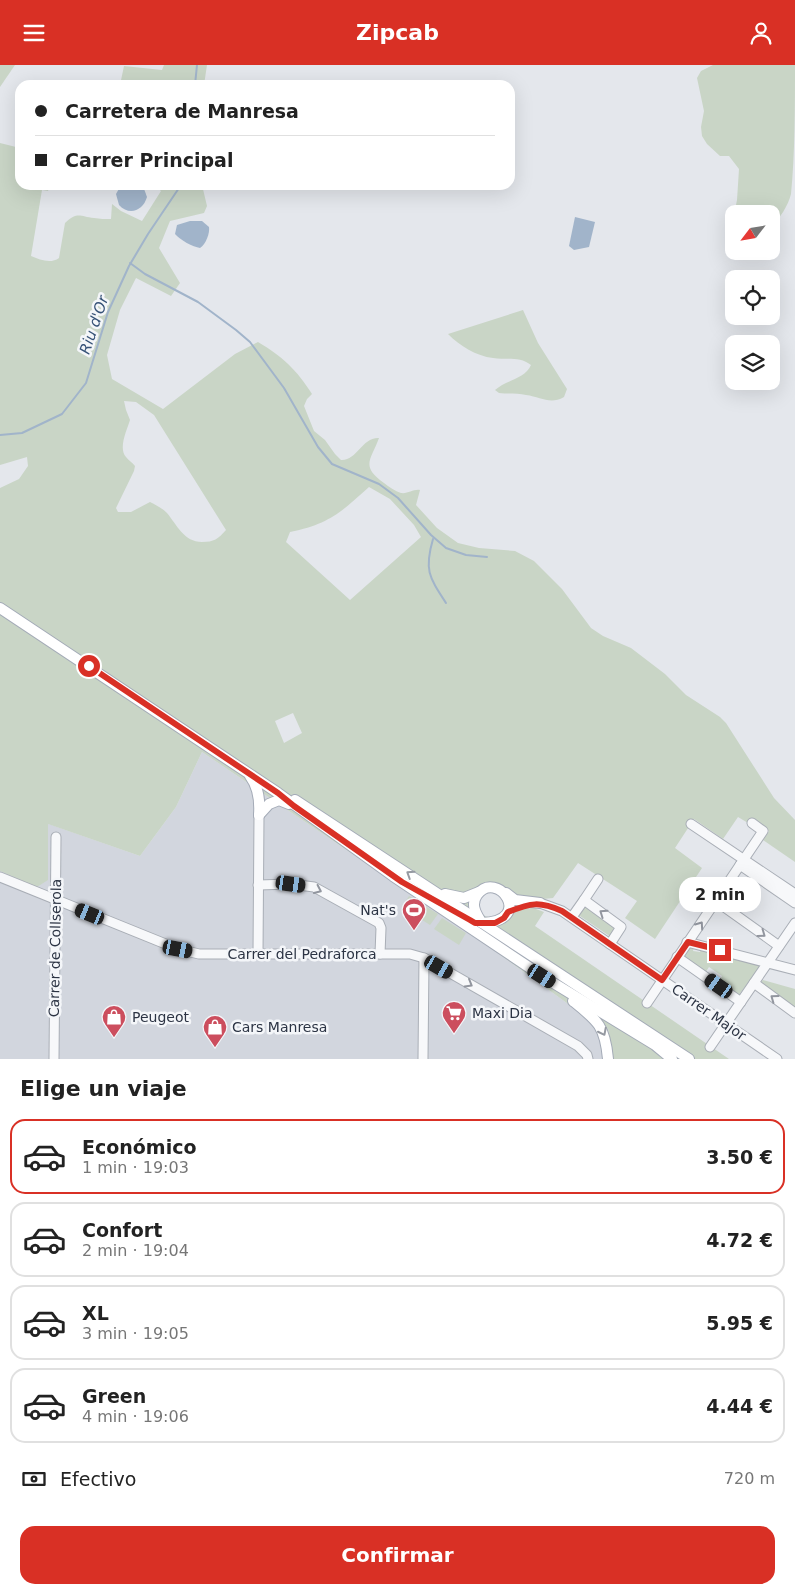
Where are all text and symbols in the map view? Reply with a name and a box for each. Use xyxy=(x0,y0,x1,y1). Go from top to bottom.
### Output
icon: menu xyxy=(20,19,48,47)
icon: person xyxy=(747,19,775,47)
text: Zipcab xyxy=(356,20,439,45)
text: Carretera de Manresa xyxy=(65,100,299,122)
text: Carrer Principal xyxy=(65,149,233,171)
north arrow xyxy=(725,205,780,260)
map controls xyxy=(725,205,780,390)
button: locate xyxy=(725,270,780,325)
water label: Riu d'Or xyxy=(76,293,113,357)
button: layers xyxy=(725,335,780,390)
route start xyxy=(78,655,100,677)
one-way arrow xyxy=(406,871,415,881)
car xyxy=(275,874,306,894)
callout: 2 min xyxy=(679,877,761,913)
street label: Carrer de Collserola xyxy=(46,879,64,1017)
one-way arrow xyxy=(313,884,322,894)
text: 2 min xyxy=(695,885,745,904)
sports icon: Nat's xyxy=(401,897,427,931)
car xyxy=(73,901,106,927)
place label: Nat's xyxy=(360,902,396,918)
one-way arrow xyxy=(599,910,608,919)
one-way arrow xyxy=(694,922,702,931)
one-way arrow xyxy=(756,928,766,937)
car xyxy=(161,939,194,959)
route end xyxy=(709,939,731,961)
street label: Carrer del Pedraforca xyxy=(228,946,376,962)
car xyxy=(422,953,455,981)
car xyxy=(525,962,558,990)
car xyxy=(702,971,735,1001)
one-way arrow xyxy=(464,977,473,987)
street label: Carrer Major xyxy=(669,980,749,1044)
one-way arrow xyxy=(770,995,780,1004)
supermarket icon: Maxi Dia xyxy=(441,1000,467,1034)
shop icon: Peugeot xyxy=(101,1004,127,1038)
place label: Maxi Dia xyxy=(472,1005,533,1021)
place label: Peugeot xyxy=(132,1009,189,1025)
shop icon: Cars Manresa xyxy=(202,1014,228,1048)
place label: Cars Manresa xyxy=(232,1019,327,1035)
one-way arrow xyxy=(597,1027,607,1036)
text: Elige un viaje xyxy=(20,1076,187,1101)
icon: car xyxy=(22,1134,67,1179)
text: Económico xyxy=(82,1136,197,1158)
text: 3.50 € xyxy=(706,1146,773,1168)
text: 1 min · 19:03 xyxy=(82,1158,189,1177)
icon: car xyxy=(22,1217,67,1262)
text: Confort xyxy=(82,1219,162,1241)
text: 4.72 € xyxy=(706,1229,773,1251)
text: 2 min · 19:04 xyxy=(82,1241,189,1260)
icon: car xyxy=(22,1300,67,1345)
text: XL xyxy=(82,1302,109,1324)
text: 5.95 € xyxy=(706,1312,773,1334)
text: 3 min · 19:05 xyxy=(82,1324,189,1343)
icon: car xyxy=(22,1383,67,1428)
text: Green xyxy=(82,1385,146,1407)
text: 4.44 € xyxy=(706,1395,773,1417)
text: 4 min · 19:06 xyxy=(82,1407,189,1426)
icon: cash xyxy=(20,1465,48,1493)
text: Efectivo xyxy=(60,1468,136,1490)
text: 720 m xyxy=(724,1469,775,1488)
button: Confirmar xyxy=(20,1526,775,1584)

